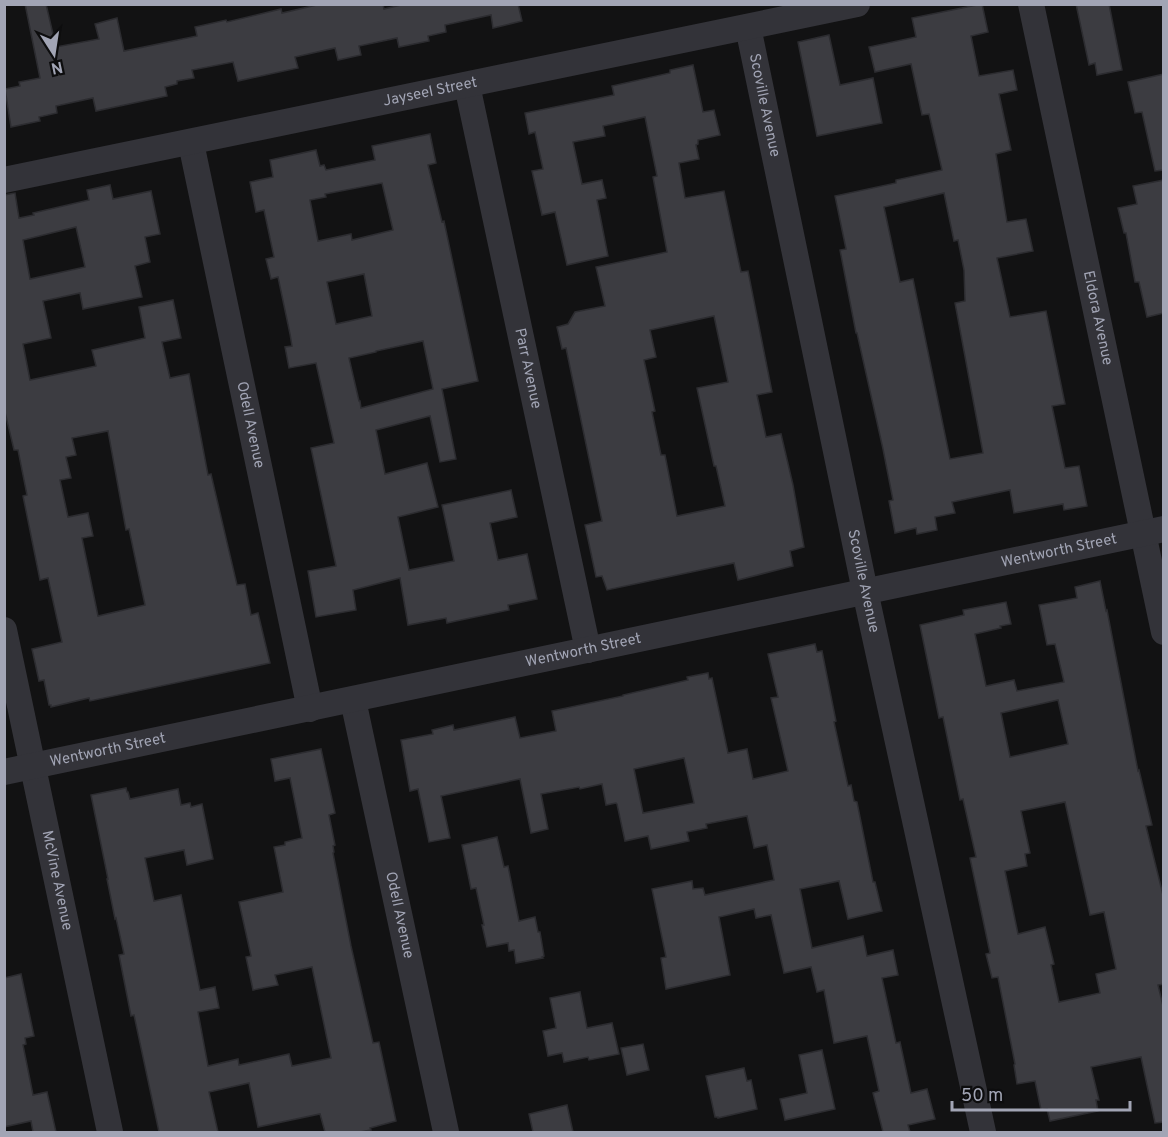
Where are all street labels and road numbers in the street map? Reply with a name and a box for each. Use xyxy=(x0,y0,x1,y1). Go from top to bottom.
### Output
street label: Scoville Avenue xyxy=(744,52,784,159)
street label: Jayseel Street xyxy=(381,73,479,111)
street label: Eldora Avenue xyxy=(1078,269,1117,367)
street label: Parr Avenue xyxy=(510,326,546,411)
street label: Odell Avenue xyxy=(232,380,269,470)
street label: Scoville Avenue xyxy=(843,528,883,635)
street label: Wentworth Street xyxy=(999,530,1119,572)
street label: Wentworth Street xyxy=(524,629,643,672)
street label: Wentworth Street xyxy=(48,729,167,772)
street label: McVine Avenue xyxy=(37,829,77,932)
street label: Odell Avenue xyxy=(381,870,418,960)

